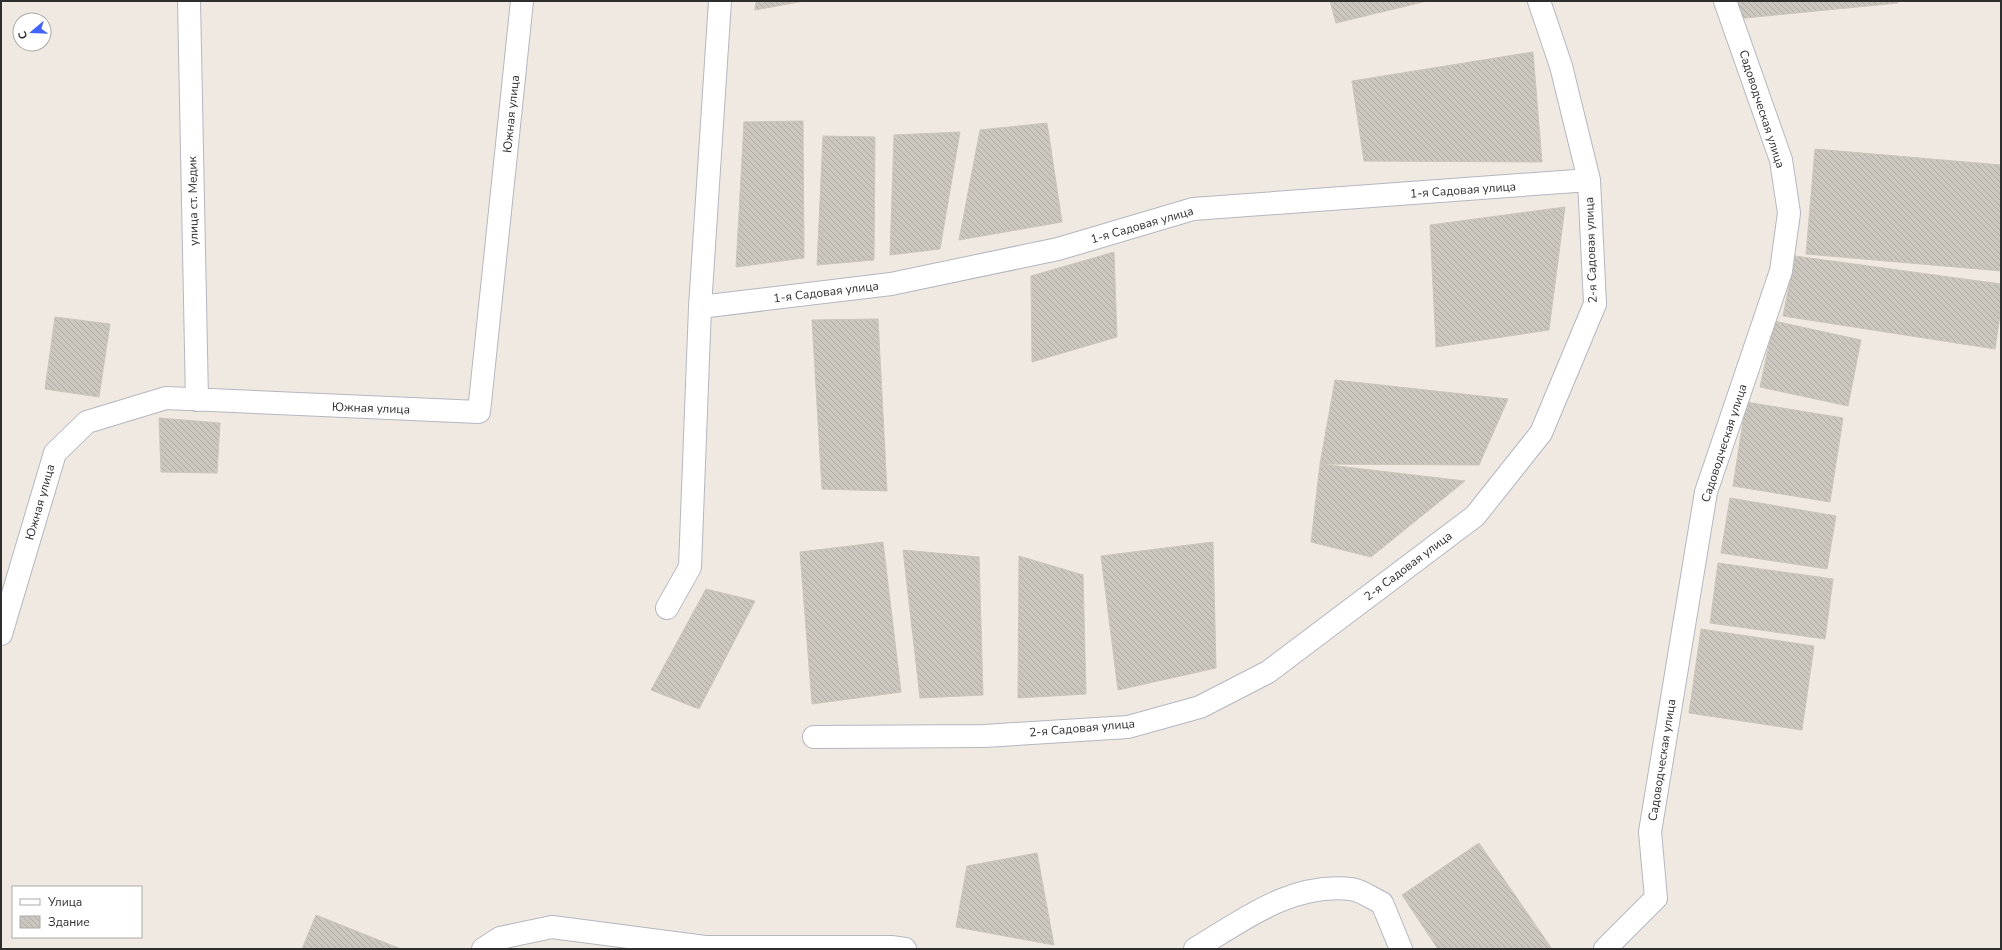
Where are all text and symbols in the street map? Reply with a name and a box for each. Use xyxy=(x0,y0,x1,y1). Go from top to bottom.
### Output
north arrow xyxy=(12,12,52,52)
text: С xyxy=(15,29,31,41)
street label: Садоводческая улица xyxy=(1735,48,1789,170)
street label: Южная улица xyxy=(499,74,523,154)
street label: улица ст. Медик xyxy=(184,155,202,246)
street label: 1-я Садовая улица xyxy=(1409,178,1517,202)
street label: 2-я Садовая улица xyxy=(1581,197,1601,303)
street label: 1-я Садовая улица xyxy=(1089,203,1195,247)
street label: 1-я Садовая улица xyxy=(772,278,880,306)
street label: Садоводческая улица xyxy=(1697,382,1751,504)
street label: Южная улица xyxy=(332,399,410,417)
street label: Южная улица xyxy=(22,462,58,542)
street label: 2-я Садовая улица xyxy=(1361,528,1455,604)
street label: Садоводческая улица xyxy=(1644,698,1680,822)
street label: 2-я Садовая улица xyxy=(1028,715,1136,741)
legend xyxy=(12,886,142,938)
text: Улица xyxy=(47,894,82,910)
text: Здание xyxy=(48,914,90,930)

